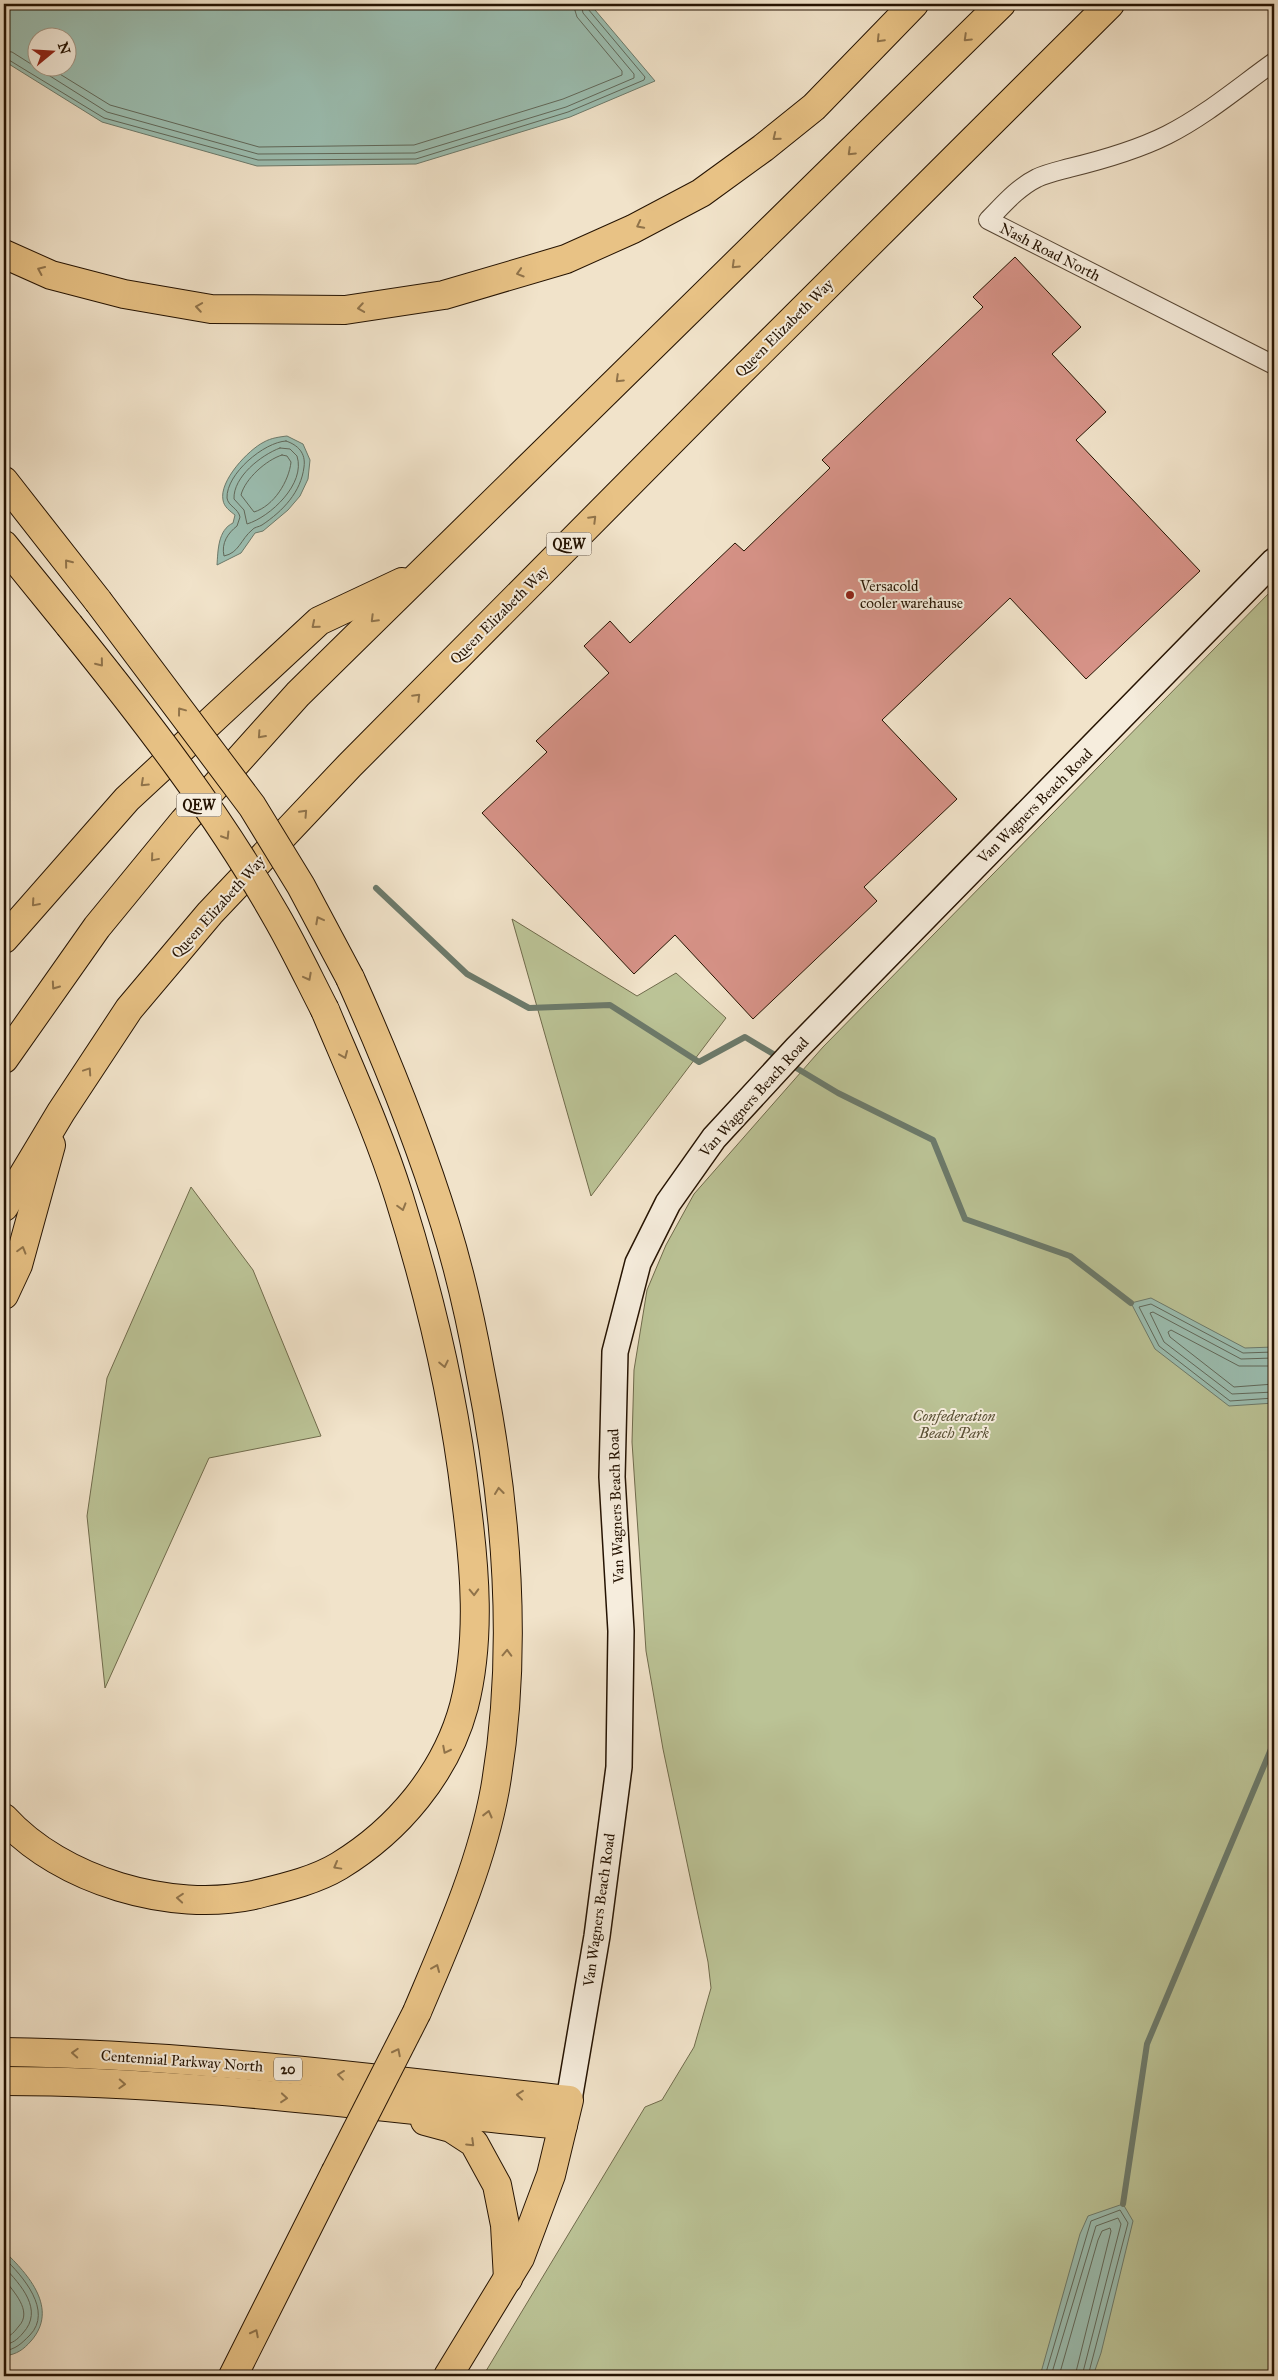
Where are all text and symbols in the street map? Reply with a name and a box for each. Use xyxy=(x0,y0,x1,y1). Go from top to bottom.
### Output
north arrow xyxy=(28,28,78,78)
one-way arrow xyxy=(963,32,972,41)
one-way arrow xyxy=(877,33,886,42)
text: N xyxy=(54,40,74,57)
one-way arrow xyxy=(773,132,782,141)
one-way arrow xyxy=(847,146,856,155)
one-way arrow xyxy=(636,219,645,229)
street label: Nash Road North xyxy=(997,219,1104,285)
one-way arrow xyxy=(731,260,740,269)
one-way arrow xyxy=(37,266,46,277)
one-way arrow xyxy=(516,267,524,277)
street label: Queen Elizabeth Way xyxy=(731,274,838,381)
one-way arrow xyxy=(195,302,204,312)
one-way arrow xyxy=(357,302,366,312)
one-way arrow xyxy=(615,373,624,382)
one-way arrow xyxy=(588,516,597,525)
road number: QEW xyxy=(546,532,592,556)
one-way arrow xyxy=(64,559,73,568)
street label: Queen Elizabeth Way xyxy=(446,561,553,668)
place label: Versacold cooler warehause xyxy=(859,577,963,612)
marker: Versacold cooler warehause xyxy=(844,589,856,601)
one-way arrow xyxy=(371,613,380,622)
one-way arrow xyxy=(312,620,321,629)
one-way arrow xyxy=(94,657,102,666)
one-way arrow xyxy=(412,694,421,703)
one-way arrow xyxy=(179,708,187,717)
one-way arrow xyxy=(258,730,267,739)
street label: Van Wagners Beach Road xyxy=(973,745,1096,868)
one-way arrow xyxy=(141,777,150,786)
road number: QEW xyxy=(176,794,222,816)
one-way arrow xyxy=(298,810,307,819)
one-way arrow xyxy=(220,831,230,840)
street label: Queen Elizabeth Way xyxy=(167,851,269,962)
one-way arrow xyxy=(152,852,160,861)
one-way arrow xyxy=(33,897,41,906)
one-way arrow xyxy=(315,916,325,925)
one-way arrow xyxy=(302,971,312,980)
one-way arrow xyxy=(52,981,61,990)
street label: Van Wagners Beach Road xyxy=(695,1033,813,1161)
one-way arrow xyxy=(338,1050,349,1059)
one-way arrow xyxy=(81,1068,91,1077)
one-way arrow xyxy=(397,1203,407,1211)
one-way arrow xyxy=(16,1246,26,1254)
one-way arrow xyxy=(438,1360,448,1369)
park label: Confederation Beach Park xyxy=(913,1407,996,1442)
street label: Van Wagners Beach Road xyxy=(604,1428,628,1585)
one-way arrow xyxy=(494,1486,505,1494)
one-way arrow xyxy=(468,1588,479,1596)
one-way arrow xyxy=(501,1649,512,1657)
one-way arrow xyxy=(442,1745,452,1754)
one-way arrow xyxy=(483,1810,493,1818)
street label: Van Wagners Beach Road xyxy=(579,1832,619,1989)
one-way arrow xyxy=(333,1860,342,1870)
one-way arrow xyxy=(176,1893,184,1904)
one-way arrow xyxy=(430,1964,440,1972)
street label: Centennial Parkway North xyxy=(100,2046,264,2076)
one-way arrow xyxy=(70,2048,78,2059)
one-way arrow xyxy=(391,2048,401,2057)
road number: 20 xyxy=(274,2058,302,2080)
one-way arrow xyxy=(337,2070,345,2081)
one-way arrow xyxy=(119,2079,127,2090)
one-way arrow xyxy=(516,2090,524,2101)
one-way arrow xyxy=(281,2093,289,2104)
one-way arrow xyxy=(465,2137,474,2146)
one-way arrow xyxy=(249,2329,259,2338)

